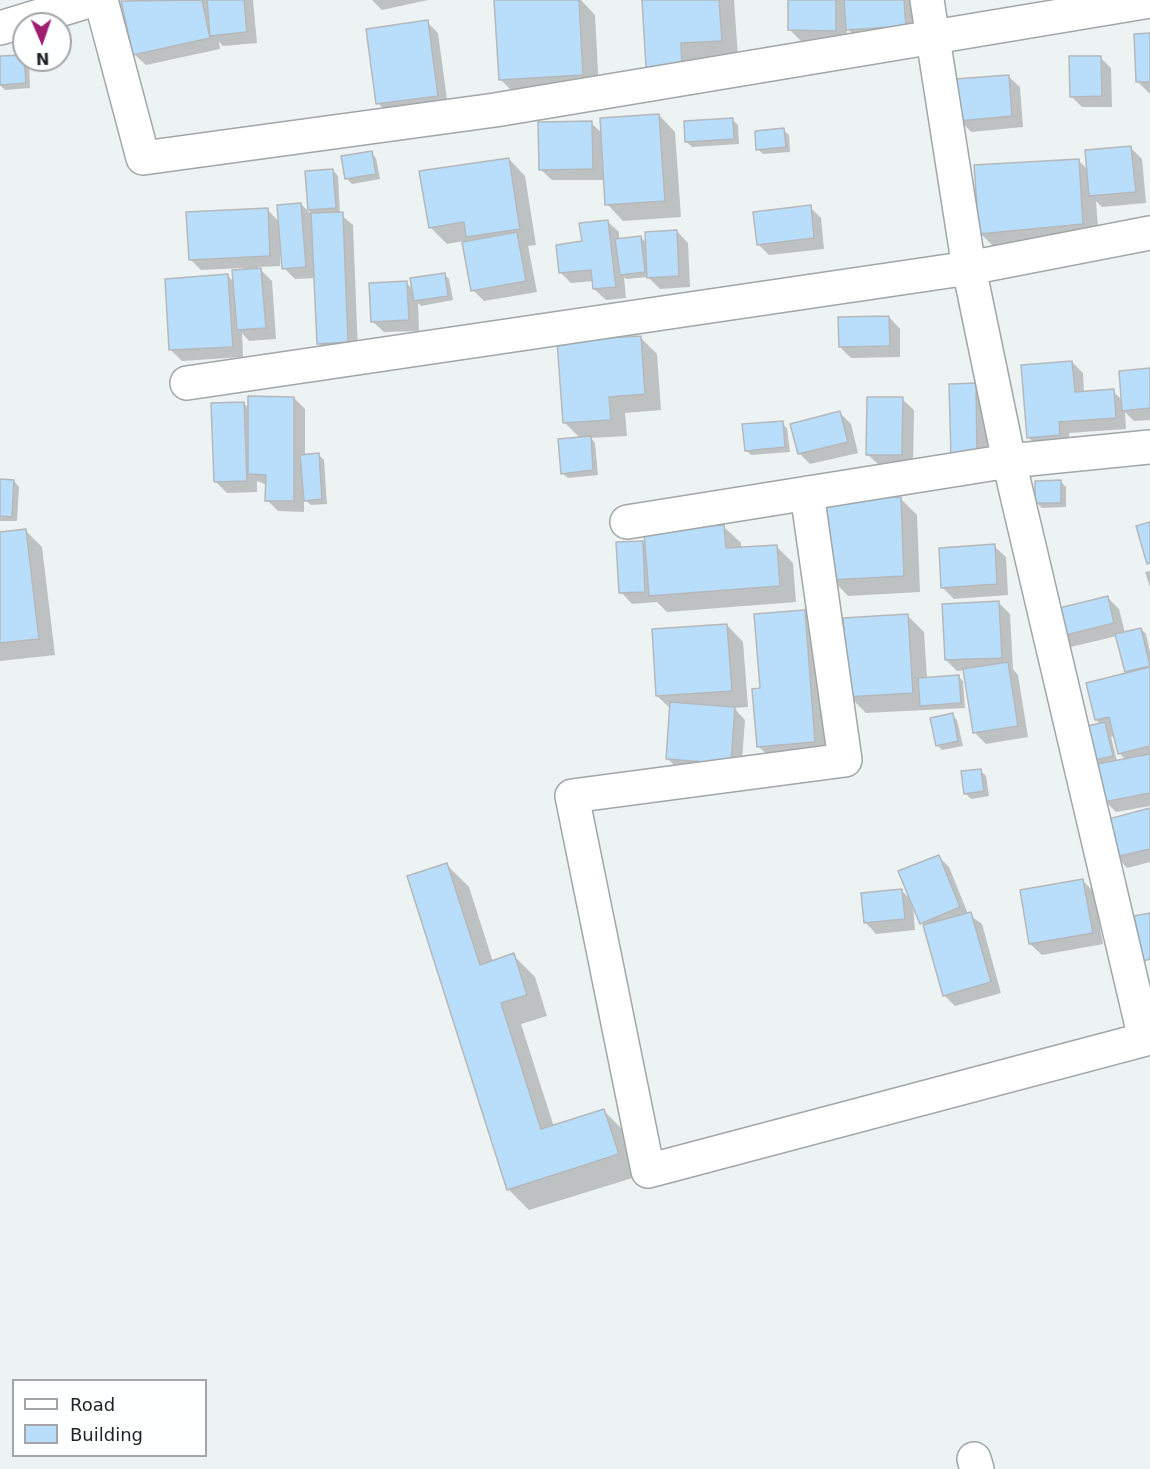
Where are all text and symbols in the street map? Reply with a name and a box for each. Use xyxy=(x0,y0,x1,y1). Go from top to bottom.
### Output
north arrow xyxy=(12,12,72,72)
text: N xyxy=(36,49,50,68)
legend xyxy=(12,1379,207,1457)
text: Road xyxy=(70,1394,115,1415)
text: Building xyxy=(70,1424,143,1445)

